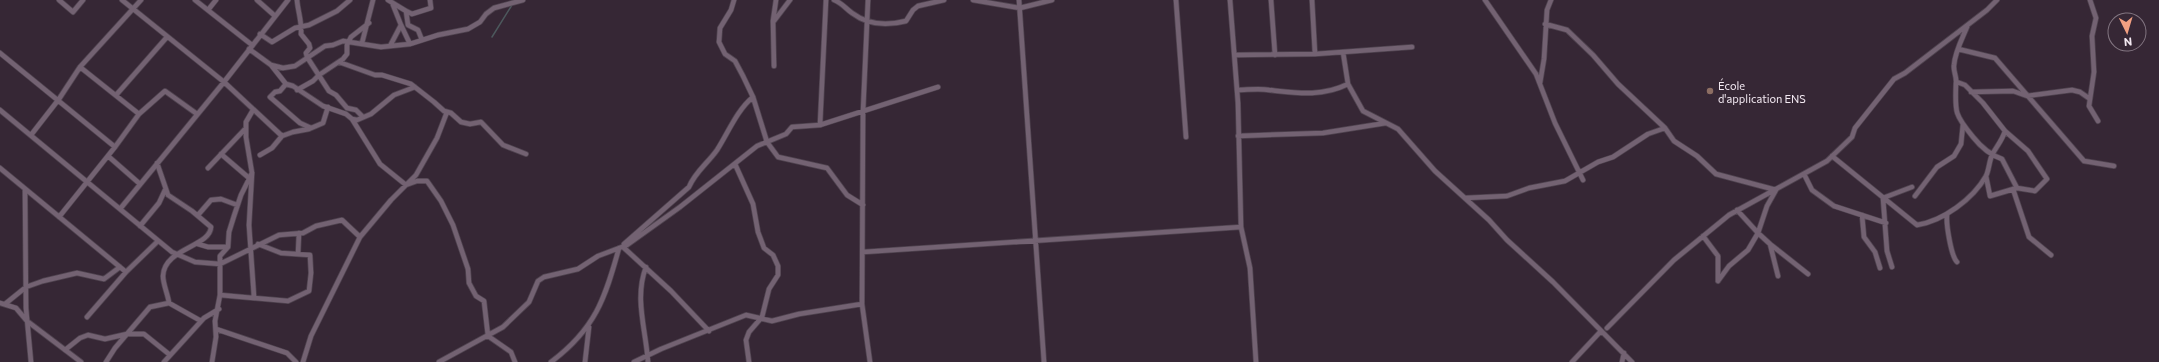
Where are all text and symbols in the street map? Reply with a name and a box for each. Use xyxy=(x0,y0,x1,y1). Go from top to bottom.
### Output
north arrow xyxy=(2107,12,2147,52)
text: N xyxy=(2123,36,2133,49)
place label: École d'application ENS xyxy=(1718,78,1806,105)
marker: École d'application ENS xyxy=(1705,86,1715,96)

